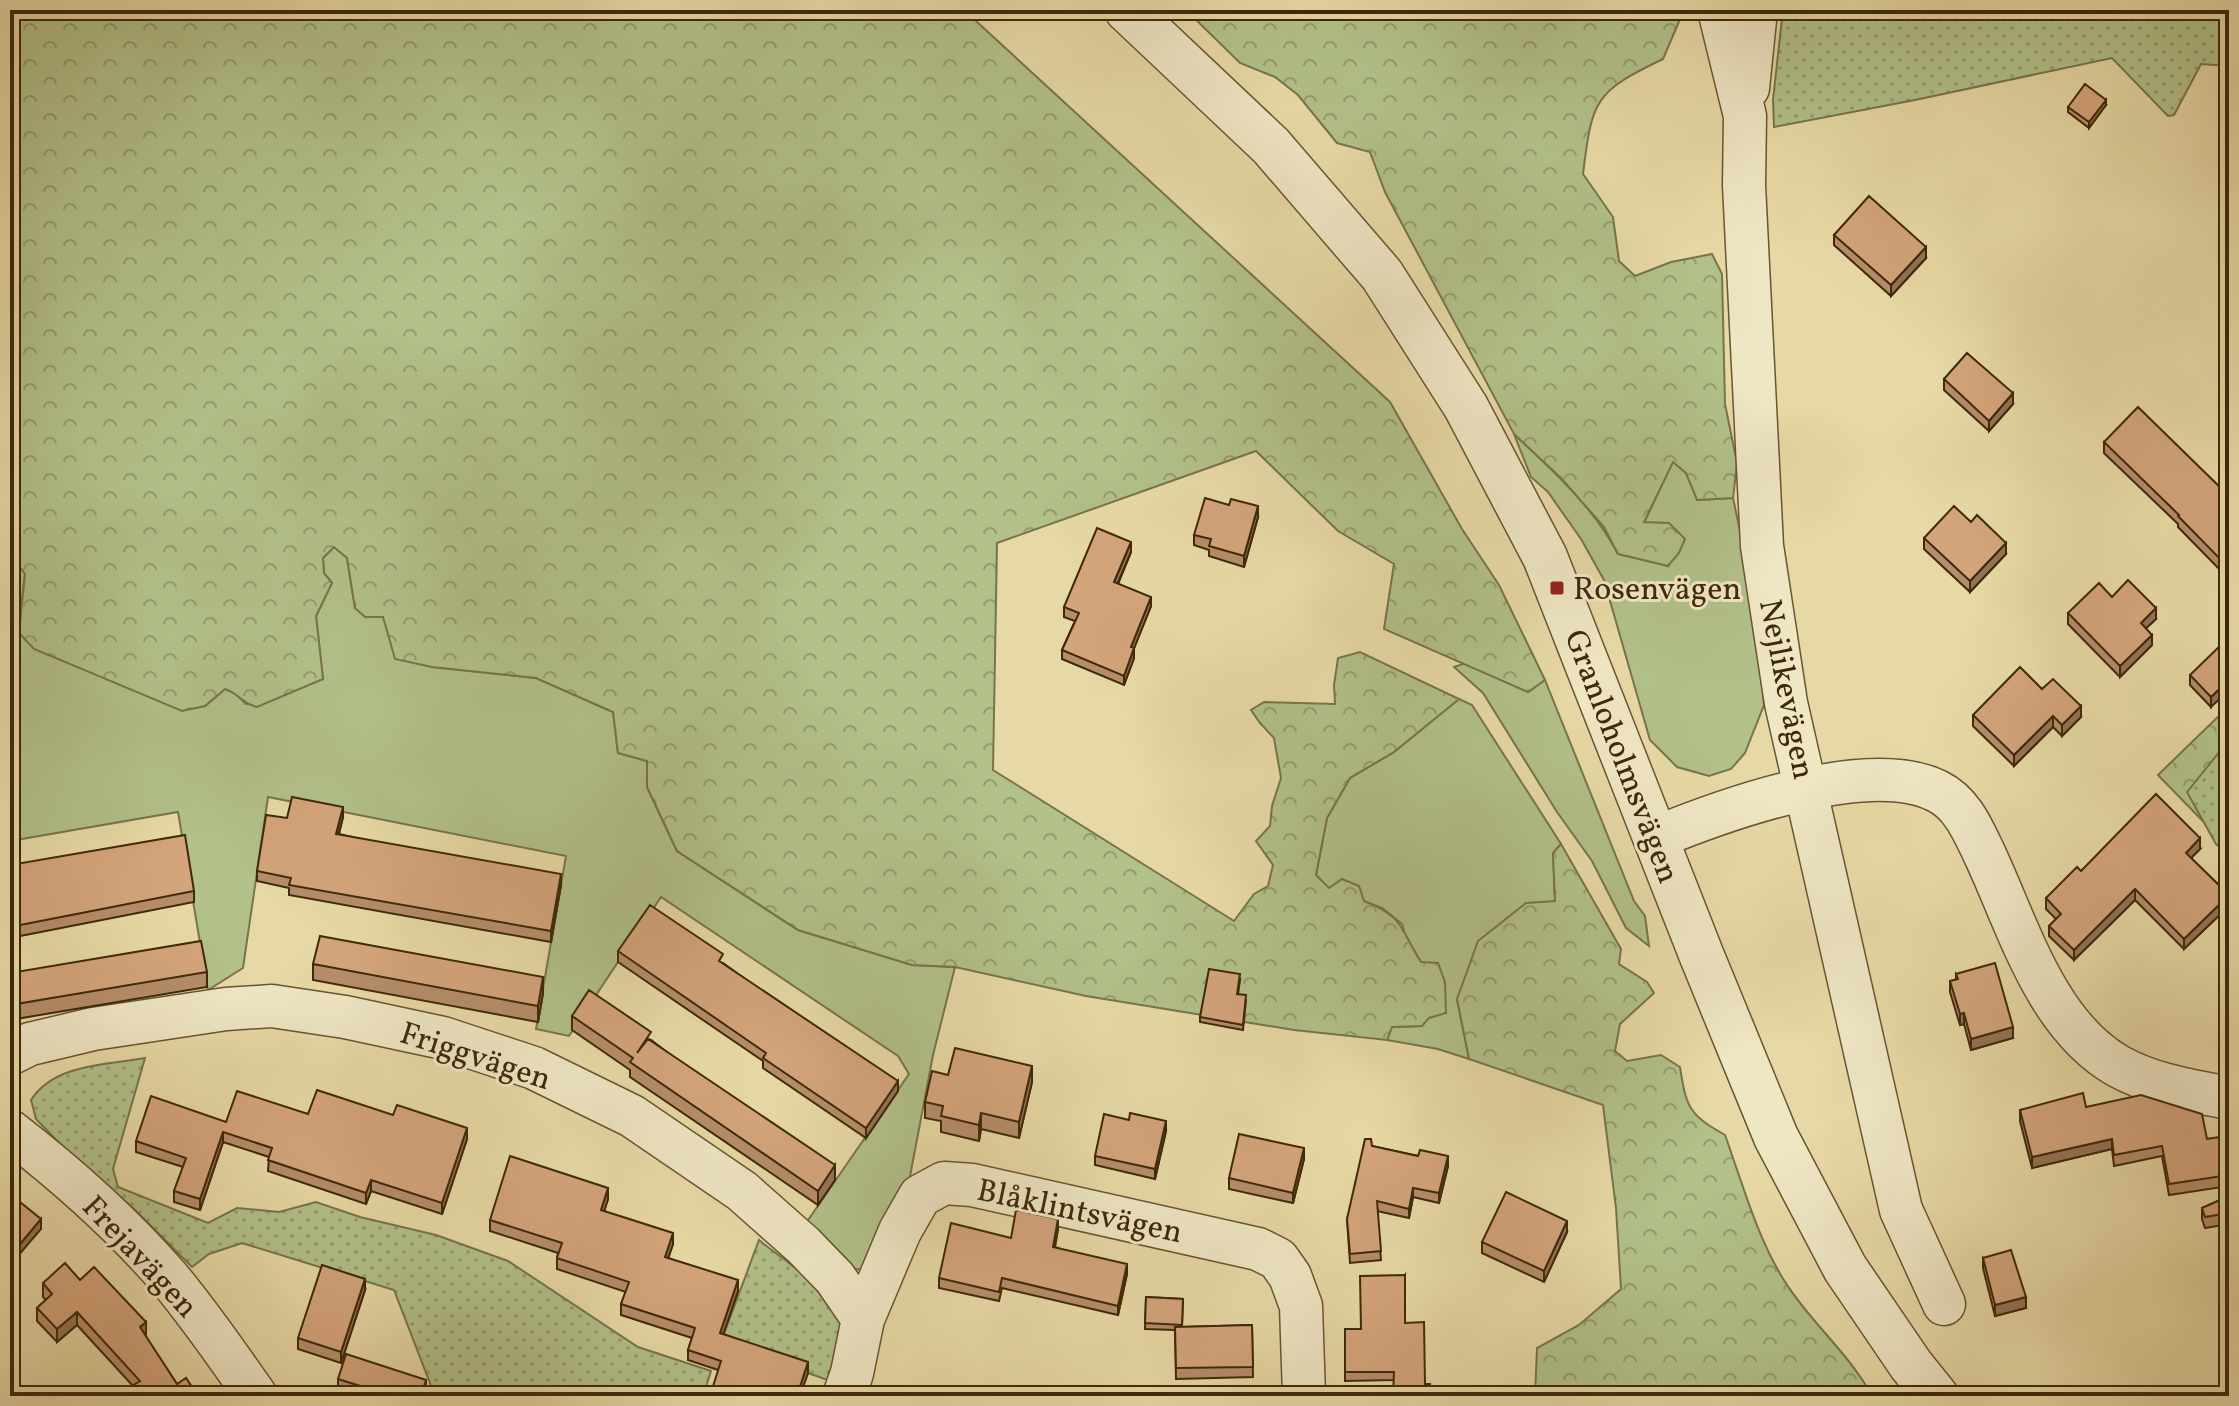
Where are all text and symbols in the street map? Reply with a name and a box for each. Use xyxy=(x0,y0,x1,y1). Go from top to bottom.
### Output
place label: Rosenvägen xyxy=(1573,569,1741,613)
marker: Rosenvägen xyxy=(1548,579,1566,597)
street label: Nejlikevägen xyxy=(1746,596,1824,783)
street label: Granloholmsvägen xyxy=(1552,624,1689,890)
street label: Friggvägen xyxy=(394,1013,556,1103)
street label: Blåklintsvägen xyxy=(973,1170,1186,1256)
street label: Frejavägen xyxy=(71,1187,207,1329)

